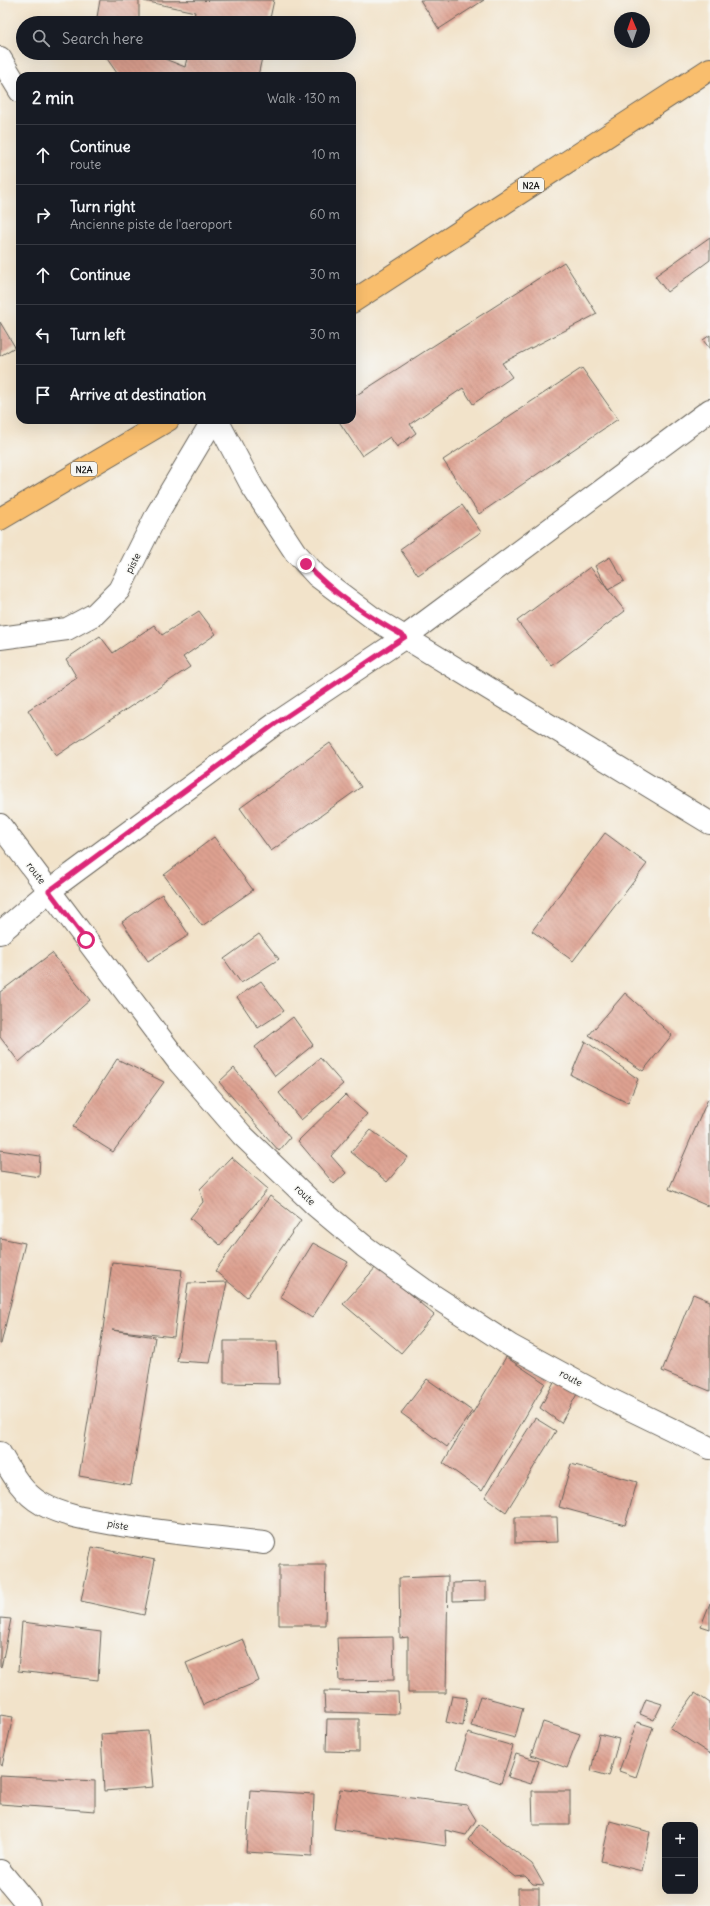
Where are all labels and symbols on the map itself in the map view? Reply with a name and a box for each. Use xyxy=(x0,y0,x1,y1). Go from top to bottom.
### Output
north arrow xyxy=(614,12,650,48)
road number: N2A xyxy=(518,178,544,192)
road number: N2A xyxy=(71,462,97,476)
street label: piste xyxy=(122,551,144,575)
route end xyxy=(297,555,315,573)
street label: route xyxy=(24,859,48,887)
route start xyxy=(77,931,95,949)
street label: route xyxy=(292,1182,318,1208)
street label: route xyxy=(557,1367,585,1389)
street label: piste xyxy=(106,1517,130,1533)

